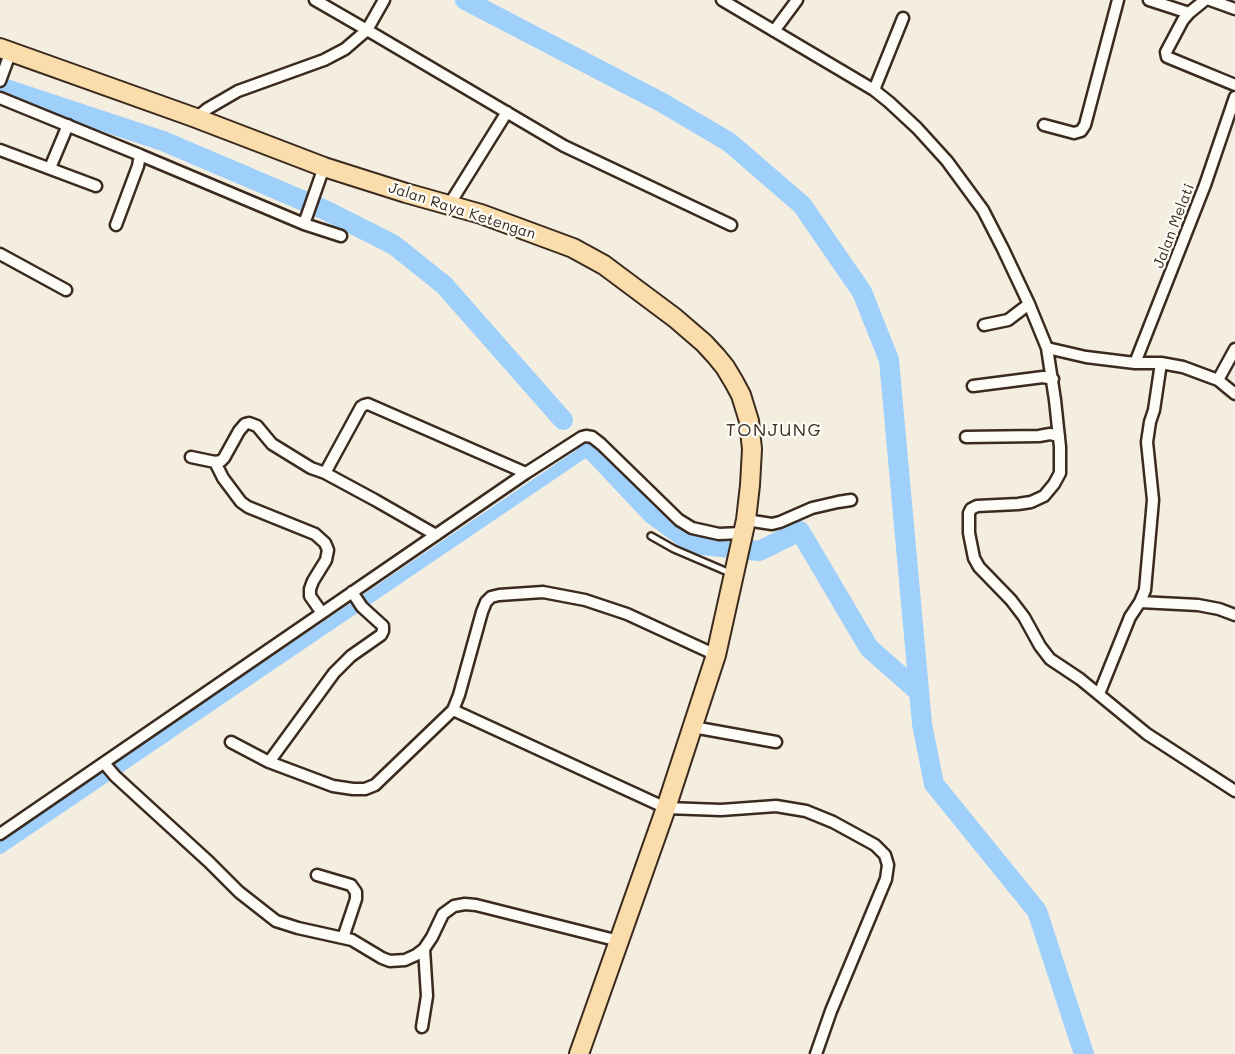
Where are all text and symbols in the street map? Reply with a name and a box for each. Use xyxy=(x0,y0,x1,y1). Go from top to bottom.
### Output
street label: Jalan Raya Ketengan xyxy=(386,179,538,243)
street label: Jalan Melati xyxy=(1150,181,1198,271)
district label: TONJUNG xyxy=(726,419,822,441)

